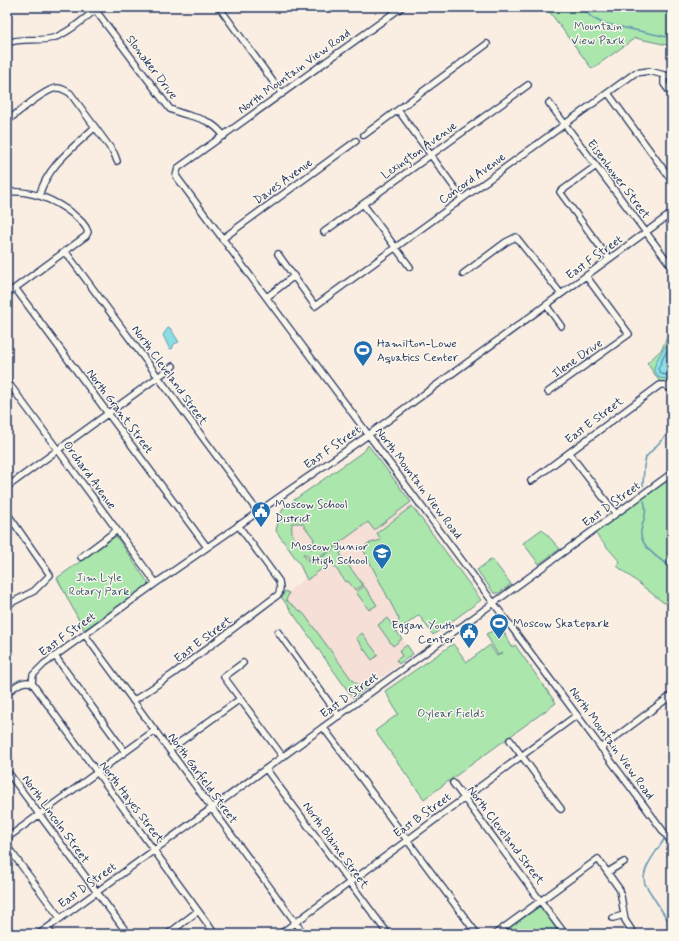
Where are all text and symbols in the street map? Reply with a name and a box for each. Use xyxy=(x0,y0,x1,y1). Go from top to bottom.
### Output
park label: Mountain View Park xyxy=(571,19,625,49)
street label: North Mountain View Road xyxy=(235,26,354,118)
street label: Slonaker Drive xyxy=(122,32,181,103)
street label: Lexington Avenue xyxy=(379,118,461,184)
street label: Eisenhower Street xyxy=(583,137,654,223)
street label: Concord Avenue xyxy=(436,149,509,208)
street label: Daves Avenue xyxy=(251,155,317,209)
street label: East F Street xyxy=(563,232,627,284)
street label: North Cleveland Street xyxy=(128,323,211,429)
place label: Hamilton-Lowe Aquatics Center xyxy=(377,336,459,366)
street label: Ilene Drive xyxy=(549,336,606,382)
sports icon: Hamilton-Lowe Aquatics Center xyxy=(352,339,374,367)
street label: North Grant Street xyxy=(82,366,157,457)
street label: East E Street xyxy=(562,394,627,448)
street label: East F Street xyxy=(301,422,365,473)
street label: North Mountain View Road xyxy=(371,425,465,543)
street label: Orchard Avenue xyxy=(59,438,119,513)
street label: East D Street xyxy=(579,478,644,531)
place label: Moscow School District xyxy=(275,497,348,527)
public building icon: Moscow School District xyxy=(250,500,272,528)
place label: Moscow Junior High School xyxy=(291,539,368,570)
school or university icon: Moscow Junior High School xyxy=(371,542,393,570)
park label: Jim Lyle Rotary Park xyxy=(69,570,129,600)
street label: East F Street xyxy=(36,609,100,661)
sports icon: Moscow Skatepark xyxy=(488,612,510,640)
street label: East E Street xyxy=(171,613,236,667)
place label: Moscow Skatepark xyxy=(513,616,609,632)
place label: Eggan Youth Center xyxy=(391,618,455,648)
public building icon: Eggan Youth Center xyxy=(458,621,480,649)
street label: East D Street xyxy=(317,669,382,722)
street label: North Mountain View Road xyxy=(565,684,657,803)
park label: Oylear Fields xyxy=(417,706,485,722)
street label: North Garfield Street xyxy=(164,730,241,828)
street label: North Hayes Street xyxy=(95,758,167,847)
street label: North Lincoln Street xyxy=(18,772,93,867)
street label: North Cleveland Street xyxy=(463,783,548,888)
street label: East B Street xyxy=(391,789,455,842)
street label: North Blaine Street xyxy=(298,799,372,892)
street label: East D Street xyxy=(55,859,120,912)

